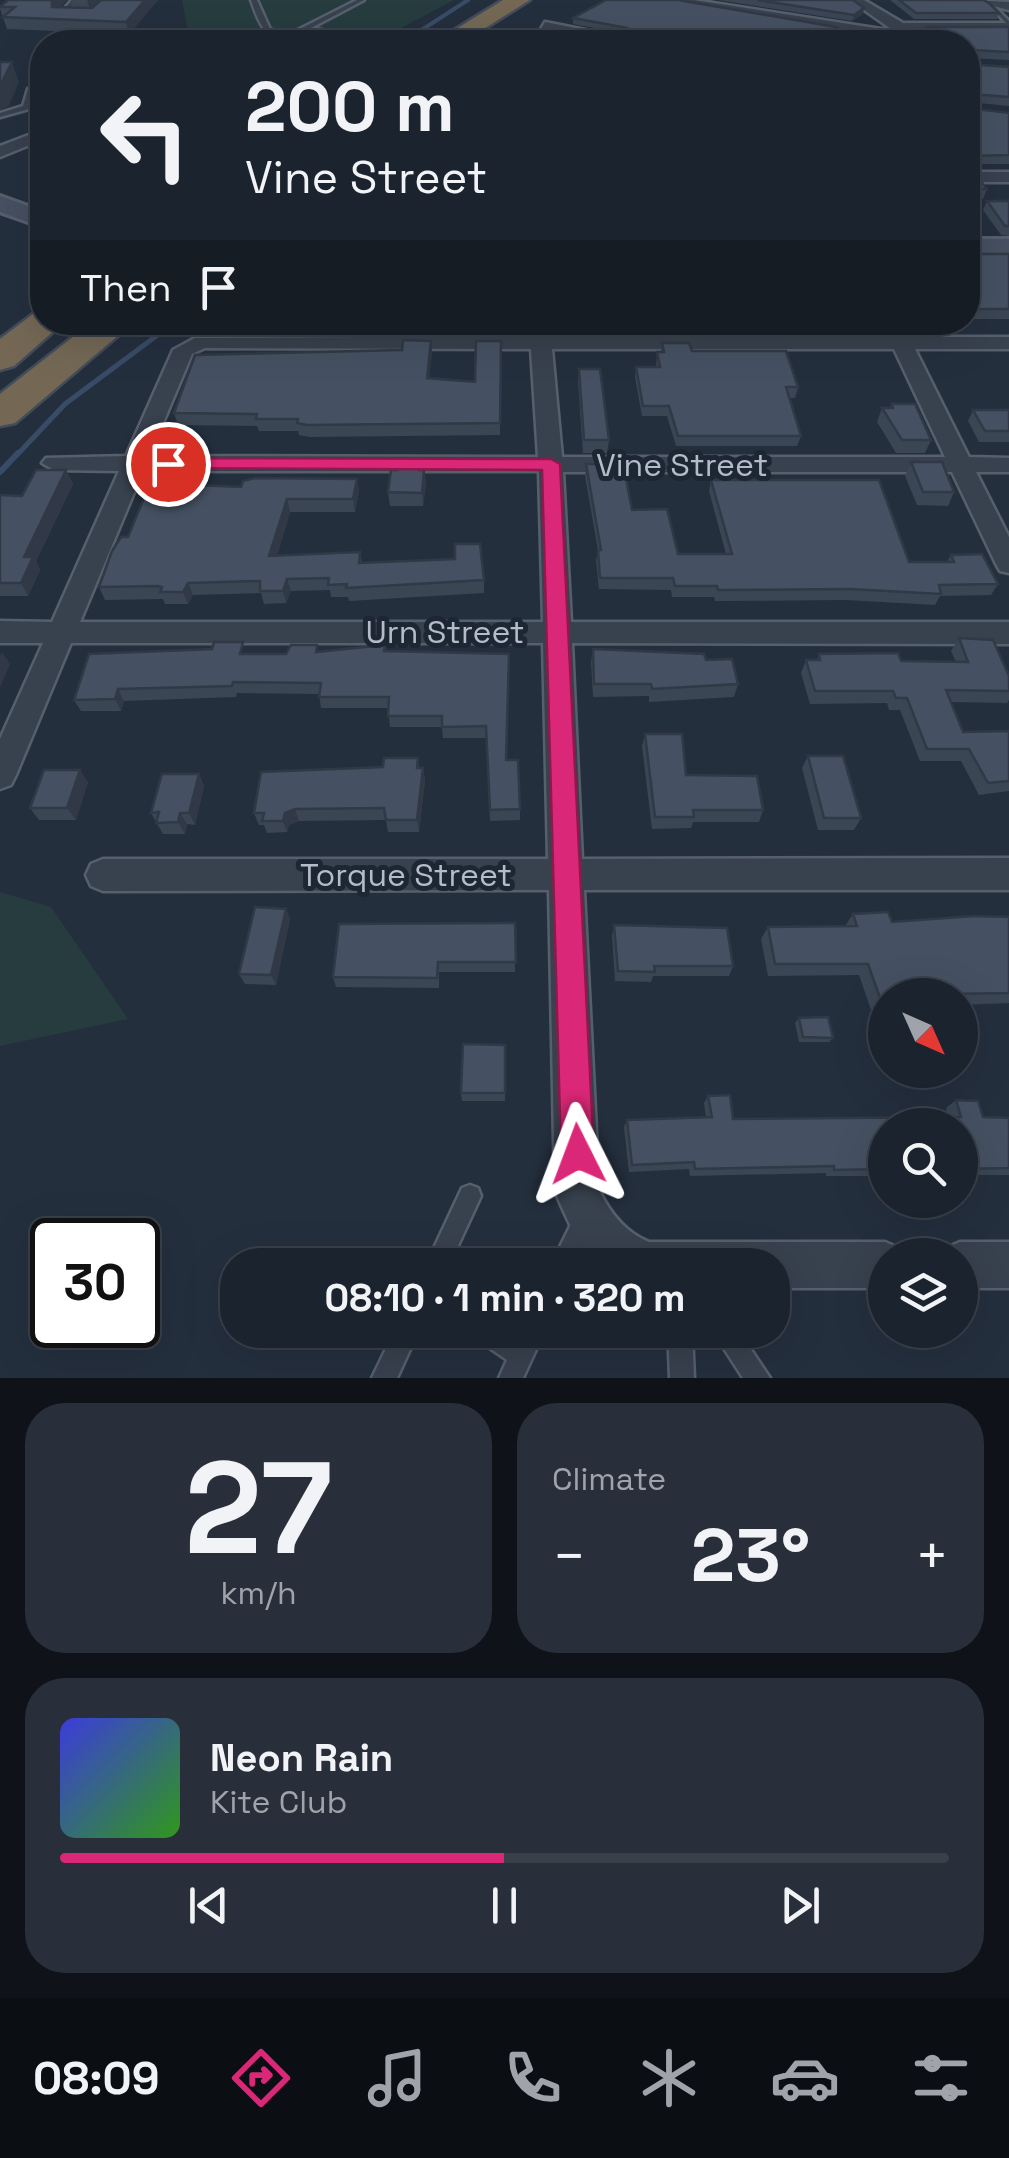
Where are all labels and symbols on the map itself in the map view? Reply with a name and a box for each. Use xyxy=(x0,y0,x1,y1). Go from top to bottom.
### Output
pin xyxy=(126,422,211,507)
street label: Vine Street xyxy=(596,445,768,485)
street label: Urn Street xyxy=(365,612,525,652)
street label: Torque Street xyxy=(300,855,512,895)
north arrow xyxy=(868,978,978,1088)
position arrow xyxy=(526,1102,630,1206)
speed limit sign: 30 xyxy=(30,1218,160,1348)

